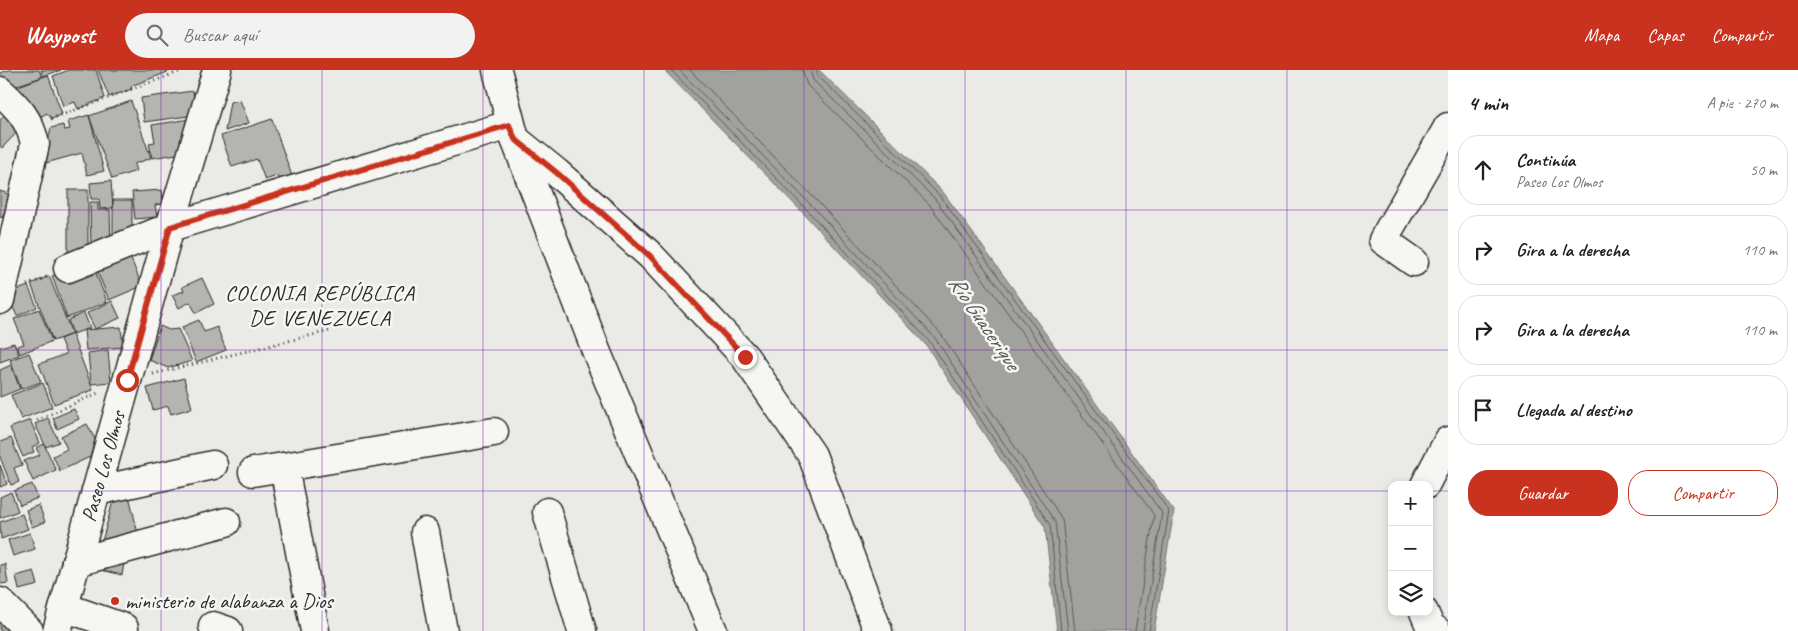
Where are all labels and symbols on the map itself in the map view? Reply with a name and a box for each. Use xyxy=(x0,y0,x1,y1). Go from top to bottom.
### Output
water label: Río Guacerique xyxy=(943,270,1028,378)
district label: COLONIA REPÚBLICA DE VENEZUELA xyxy=(225,279,415,332)
route end xyxy=(734,346,757,369)
route start xyxy=(116,369,139,392)
street label: Paseo Los Olmos xyxy=(75,406,131,525)
place label: ministerio de alabanza a Dios xyxy=(125,588,334,614)
marker: ministerio de alabanza a Dios xyxy=(109,595,121,607)

